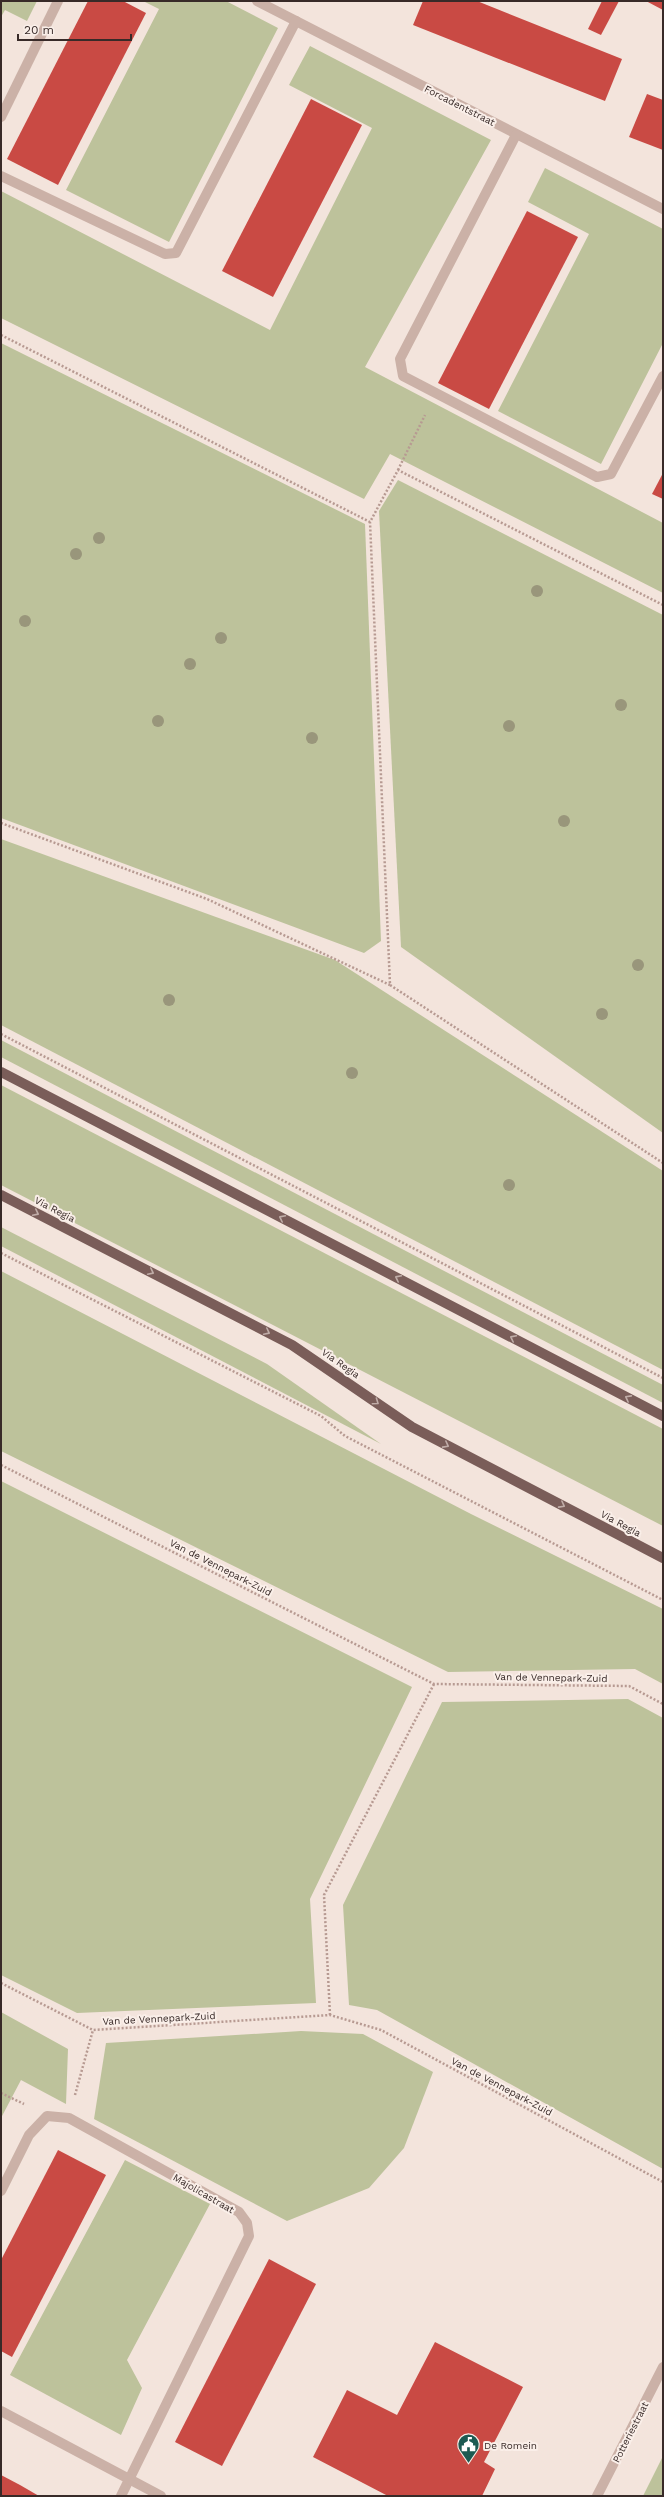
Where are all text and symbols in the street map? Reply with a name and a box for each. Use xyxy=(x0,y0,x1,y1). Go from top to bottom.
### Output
scale bar xyxy=(18,16,131,42)
text: 20 m xyxy=(24,23,54,37)
street label: Forcadentstraat xyxy=(423,83,498,128)
street label: Via Regia xyxy=(33,1195,77,1224)
one-way arrow xyxy=(31,1208,39,1216)
one-way arrow xyxy=(279,1215,286,1223)
one-way arrow xyxy=(147,1267,155,1275)
one-way arrow xyxy=(394,1275,402,1283)
one-way arrow xyxy=(263,1327,270,1334)
one-way arrow xyxy=(510,1335,517,1342)
street label: Via Regia xyxy=(320,1346,362,1381)
one-way arrow xyxy=(625,1395,633,1402)
one-way arrow xyxy=(372,1397,379,1405)
one-way arrow xyxy=(442,1440,450,1448)
one-way arrow xyxy=(557,1500,565,1508)
street label: Via Regia xyxy=(599,1508,643,1539)
street label: Van de Vennepark-Zuid xyxy=(168,1537,274,1598)
street label: Van de Vennepark-Zuid xyxy=(494,1671,608,1684)
street label: Van de Vennepark-Zuid xyxy=(102,2010,216,2027)
street label: Van de Vennepark-Zuid xyxy=(449,2055,554,2118)
street label: Majolicastraat xyxy=(171,2172,237,2216)
street label: Potteriestraat xyxy=(610,2399,651,2464)
public building icon: De Romein xyxy=(456,2432,482,2465)
place label: De Romein xyxy=(484,2440,537,2451)

